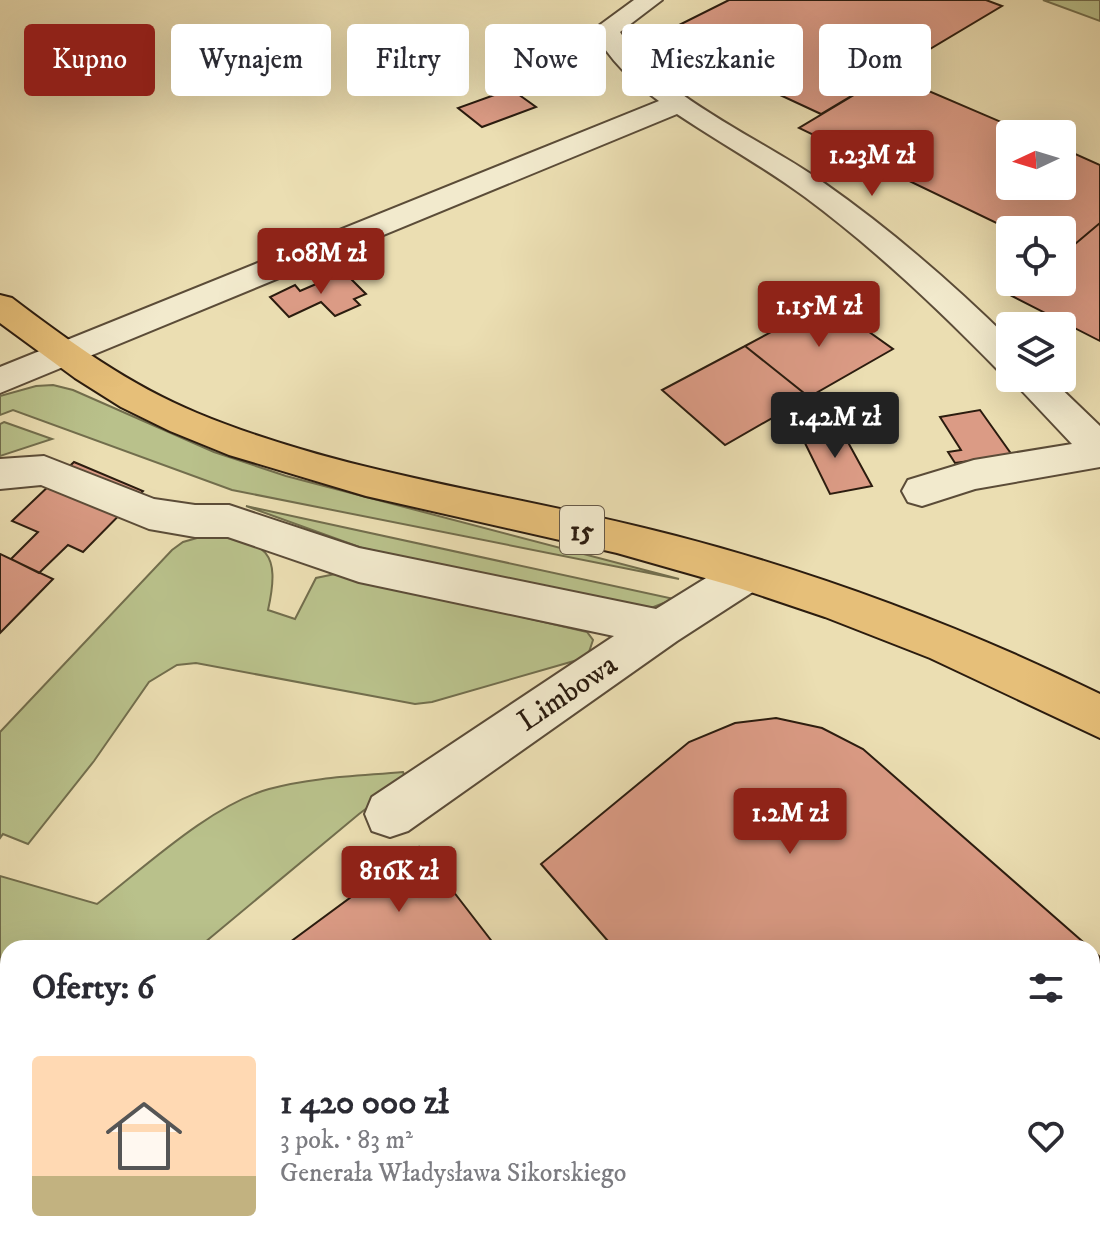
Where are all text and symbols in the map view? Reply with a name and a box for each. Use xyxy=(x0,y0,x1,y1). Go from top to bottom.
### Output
chip: Kupno xyxy=(24,24,155,96)
chip: Wynajem xyxy=(171,24,331,96)
chip: Filtry xyxy=(347,24,469,96)
chip: Nowe xyxy=(485,24,606,96)
chip: Mieszkanie xyxy=(622,24,803,96)
chip: Dom xyxy=(819,24,931,96)
north arrow xyxy=(996,120,1076,200)
map controls xyxy=(996,120,1076,392)
pin: 1.23M zł xyxy=(789,130,955,198)
text: 1.23M zł xyxy=(829,139,915,172)
button: locate xyxy=(996,216,1076,296)
pin: 1.08M zł xyxy=(238,228,404,296)
text: 1.08M zł xyxy=(275,237,367,270)
pin: 1.15M zł xyxy=(736,281,902,349)
text: 1.15M zł xyxy=(776,290,862,323)
button: layers xyxy=(996,312,1076,392)
pin: 1.42M zł xyxy=(752,392,918,460)
text: 1.42M zł xyxy=(789,401,881,434)
road number: 15 xyxy=(560,506,604,554)
street label: Limbowa xyxy=(511,646,625,740)
pin: 1.2M zł xyxy=(716,788,864,856)
text: 1.2M zł xyxy=(752,797,828,830)
pin: 816K zł xyxy=(325,846,473,914)
text: 816K zł xyxy=(360,855,438,888)
icon: filters xyxy=(1024,966,1068,1010)
text: Oferty: 6 xyxy=(32,967,154,1009)
text: 1 420 000 zł xyxy=(280,1082,449,1124)
icon: home xyxy=(96,1088,192,1184)
icon: heart xyxy=(1024,1114,1068,1158)
text: 3 pok. · 83 m² xyxy=(280,1124,413,1157)
text: Generała Władysława Sikorskiego xyxy=(280,1157,626,1190)

